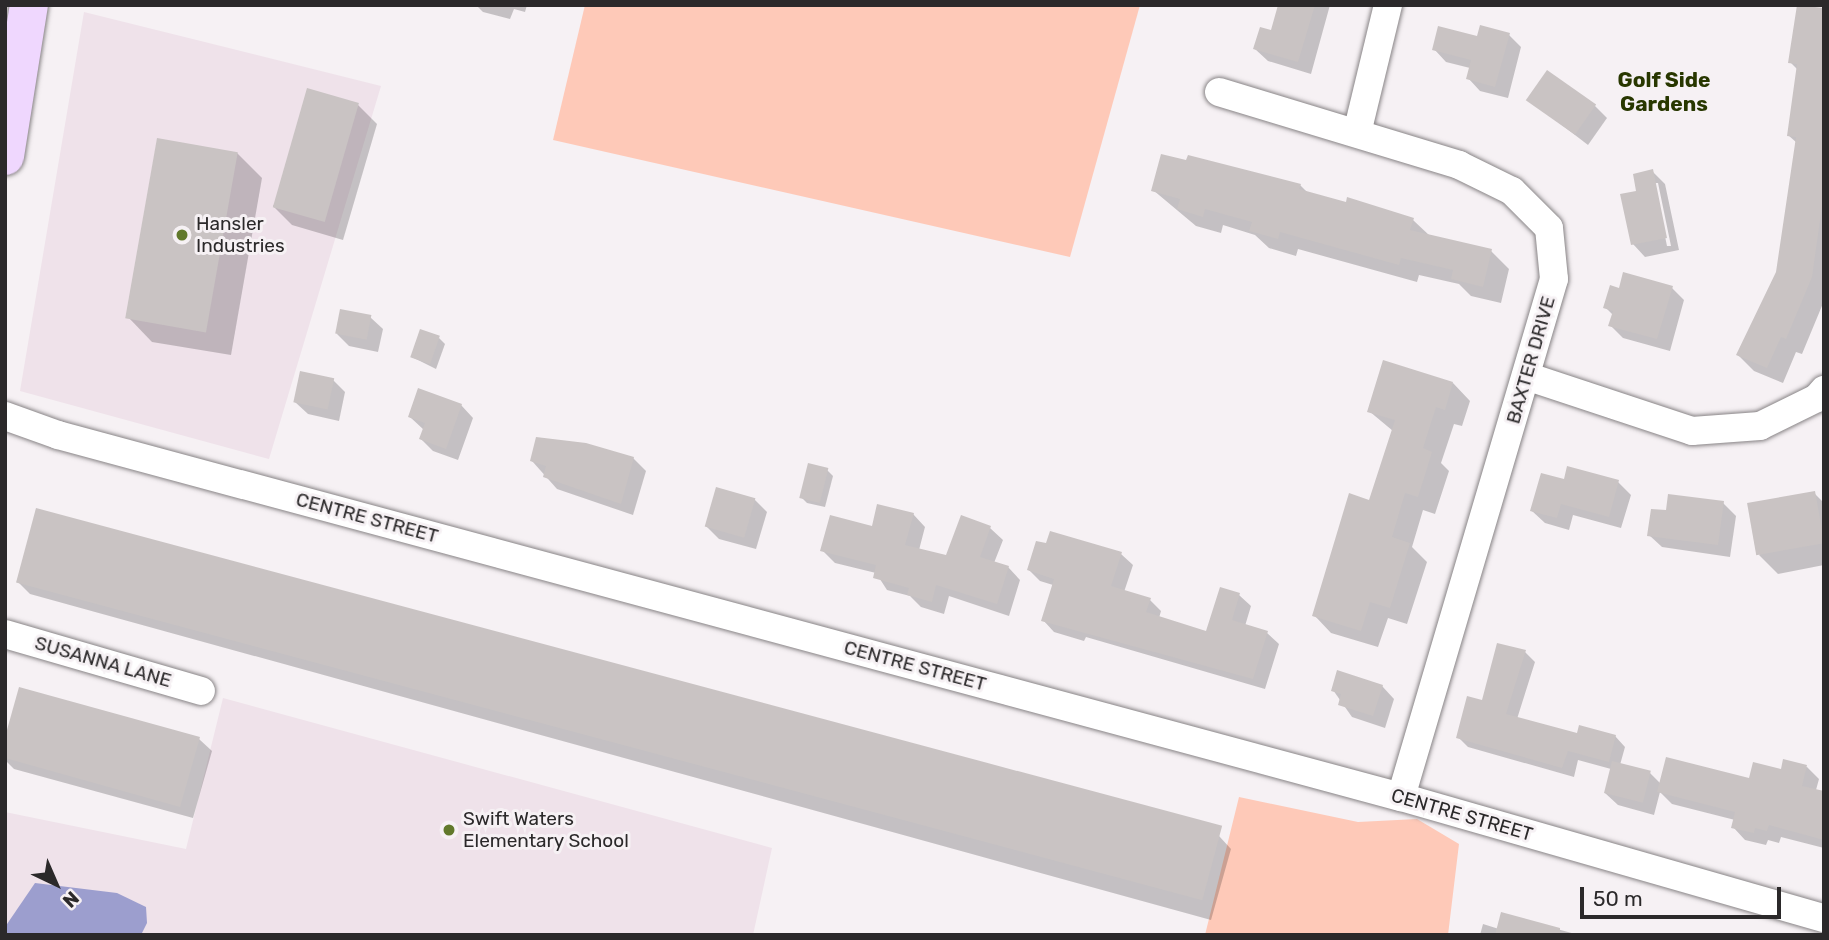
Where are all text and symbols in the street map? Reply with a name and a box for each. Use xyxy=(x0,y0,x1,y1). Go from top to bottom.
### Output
district label: Golf Side Gardens xyxy=(1617,67,1711,117)
place label: Hansler Industries xyxy=(196,213,285,257)
marker: Hansler Industries xyxy=(174,227,190,243)
street label: BAXTER DRIVE xyxy=(1502,294,1560,426)
street label: CENTRE STREET xyxy=(293,488,441,548)
street label: SUSANNA LANE xyxy=(32,632,174,692)
street label: CENTRE STREET xyxy=(841,636,989,696)
street label: CENTRE STREET xyxy=(1389,784,1535,846)
place label: Swift Waters Elementary School xyxy=(463,808,629,852)
marker: Swift Waters Elementary School xyxy=(441,822,457,838)
north arrow xyxy=(21,849,91,919)
scale bar xyxy=(1584,874,1785,918)
text: N xyxy=(58,886,84,912)
text: 50 m xyxy=(1593,886,1643,911)

